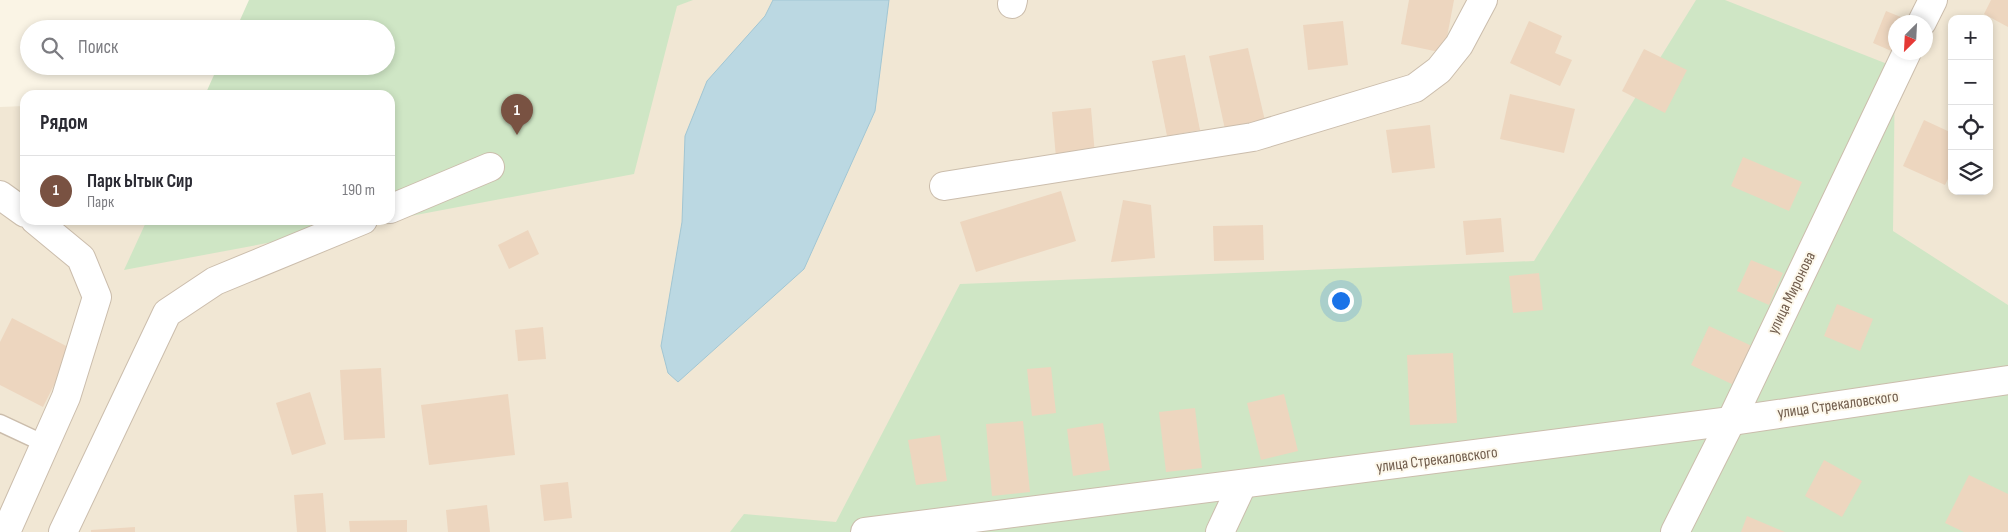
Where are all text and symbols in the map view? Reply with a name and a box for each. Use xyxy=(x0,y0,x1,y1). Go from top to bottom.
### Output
north arrow xyxy=(1888,15,1933,60)
map controls xyxy=(1948,15,1993,195)
button: + xyxy=(1948,15,1993,60)
search box xyxy=(20,20,395,75)
icon: search xyxy=(38,34,66,62)
text: Поиск xyxy=(78,36,118,59)
button: − xyxy=(1948,60,1993,105)
pin: 1 xyxy=(501,94,533,135)
button: locate xyxy=(1948,105,1993,150)
text: Рядом xyxy=(40,110,88,135)
button: layers xyxy=(1948,150,1993,195)
text: Парк Ытык Сир xyxy=(87,170,193,193)
text: 1 xyxy=(53,181,59,200)
text: 190 m xyxy=(342,181,375,200)
text: Парк xyxy=(87,193,114,212)
street label: улица Миронова xyxy=(1764,249,1820,337)
your location xyxy=(1328,288,1354,314)
street label: улица Стрекаловского xyxy=(1776,387,1900,423)
street label: улица Стрекаловского xyxy=(1375,443,1499,477)

